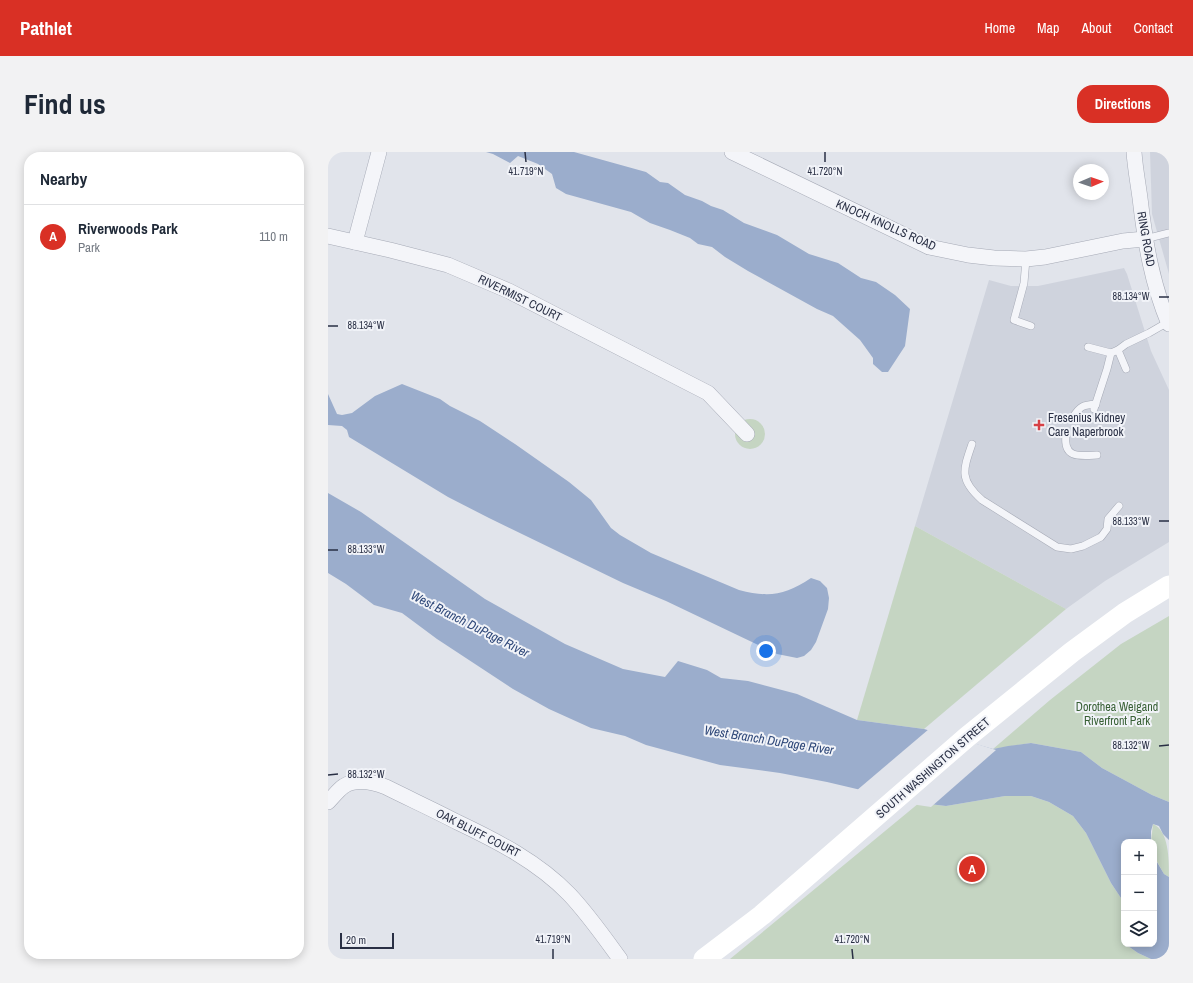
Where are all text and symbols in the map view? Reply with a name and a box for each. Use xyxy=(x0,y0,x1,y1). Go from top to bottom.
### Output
text: Pathlet xyxy=(20,15,72,41)
text: Home xyxy=(984,19,1015,37)
text: Map xyxy=(1037,19,1059,37)
text: About xyxy=(1081,19,1111,37)
text: Contact xyxy=(1133,19,1173,37)
text: Find us xyxy=(24,85,106,123)
button: Directions xyxy=(1077,85,1169,123)
north arrow xyxy=(1073,164,1109,200)
text: 41.719°N xyxy=(509,165,544,178)
text: 41.720°N xyxy=(808,165,843,178)
text: Nearby xyxy=(40,167,87,190)
street label: KNOCH KNOLLS ROAD xyxy=(833,196,939,254)
street label: RING ROAD xyxy=(1133,210,1159,268)
text: Riverwoods Park xyxy=(78,218,178,239)
text: A xyxy=(49,228,57,245)
text: 110 m xyxy=(259,228,288,245)
text: Park xyxy=(78,239,100,256)
street label: RIVERMIST COURT xyxy=(476,271,564,325)
text: 88.134°W xyxy=(1113,290,1150,303)
text: 88.134°W xyxy=(348,319,385,332)
place label: Fresenius Kidney Care Naperbrook xyxy=(1048,410,1125,440)
marker: Fresenius Kidney Care Naperbrook xyxy=(1033,419,1045,431)
text: 88.133°W xyxy=(1113,515,1150,528)
text: 88.133°W xyxy=(348,543,385,556)
water label: West Branch DuPage River xyxy=(408,587,532,661)
your location xyxy=(756,641,776,661)
park label: Dorothea Weigand Riverfront Park xyxy=(1076,699,1158,729)
street label: SOUTH WASHINGTON STREET xyxy=(873,714,993,822)
water label: West Branch DuPage River xyxy=(703,721,835,759)
text: 88.132°W xyxy=(1113,739,1150,752)
text: 88.132°W xyxy=(348,768,385,781)
street label: OAK BLUFF COURT xyxy=(433,805,523,861)
map controls xyxy=(1121,839,1157,947)
button: + xyxy=(1121,839,1157,875)
pin: A xyxy=(959,854,985,884)
button: − xyxy=(1121,875,1157,911)
button: layers xyxy=(1121,911,1157,947)
scale bar xyxy=(340,931,394,950)
text: 20 m xyxy=(346,933,366,947)
text: 41.719°N xyxy=(536,933,571,946)
text: 41.720°N xyxy=(835,933,870,946)

